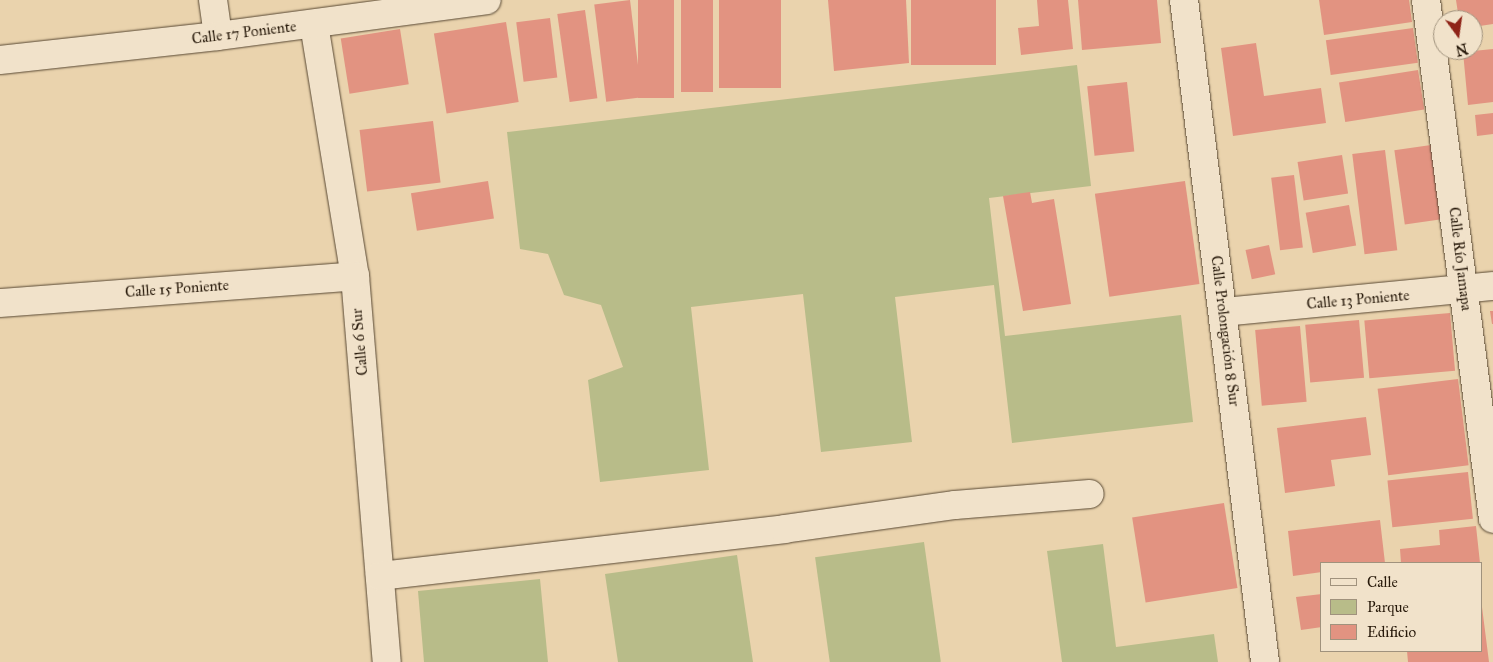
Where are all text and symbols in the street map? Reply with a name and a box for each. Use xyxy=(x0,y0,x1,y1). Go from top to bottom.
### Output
north arrow xyxy=(1433,10,1483,60)
street label: Calle 17 Poniente xyxy=(191,18,297,48)
text: N xyxy=(1454,39,1469,59)
street label: Calle Río Jamapa xyxy=(1445,206,1475,312)
street label: Calle Prolongación 8 Sur xyxy=(1207,255,1243,407)
street label: Calle 15 Poniente xyxy=(124,276,230,302)
street label: Calle 13 Poniente xyxy=(1306,287,1410,313)
street label: Calle 6 Sur xyxy=(348,308,372,376)
legend xyxy=(1320,562,1483,652)
text: Calle xyxy=(1367,573,1398,591)
text: Parque xyxy=(1367,598,1409,616)
text: Edificio xyxy=(1367,623,1416,641)

